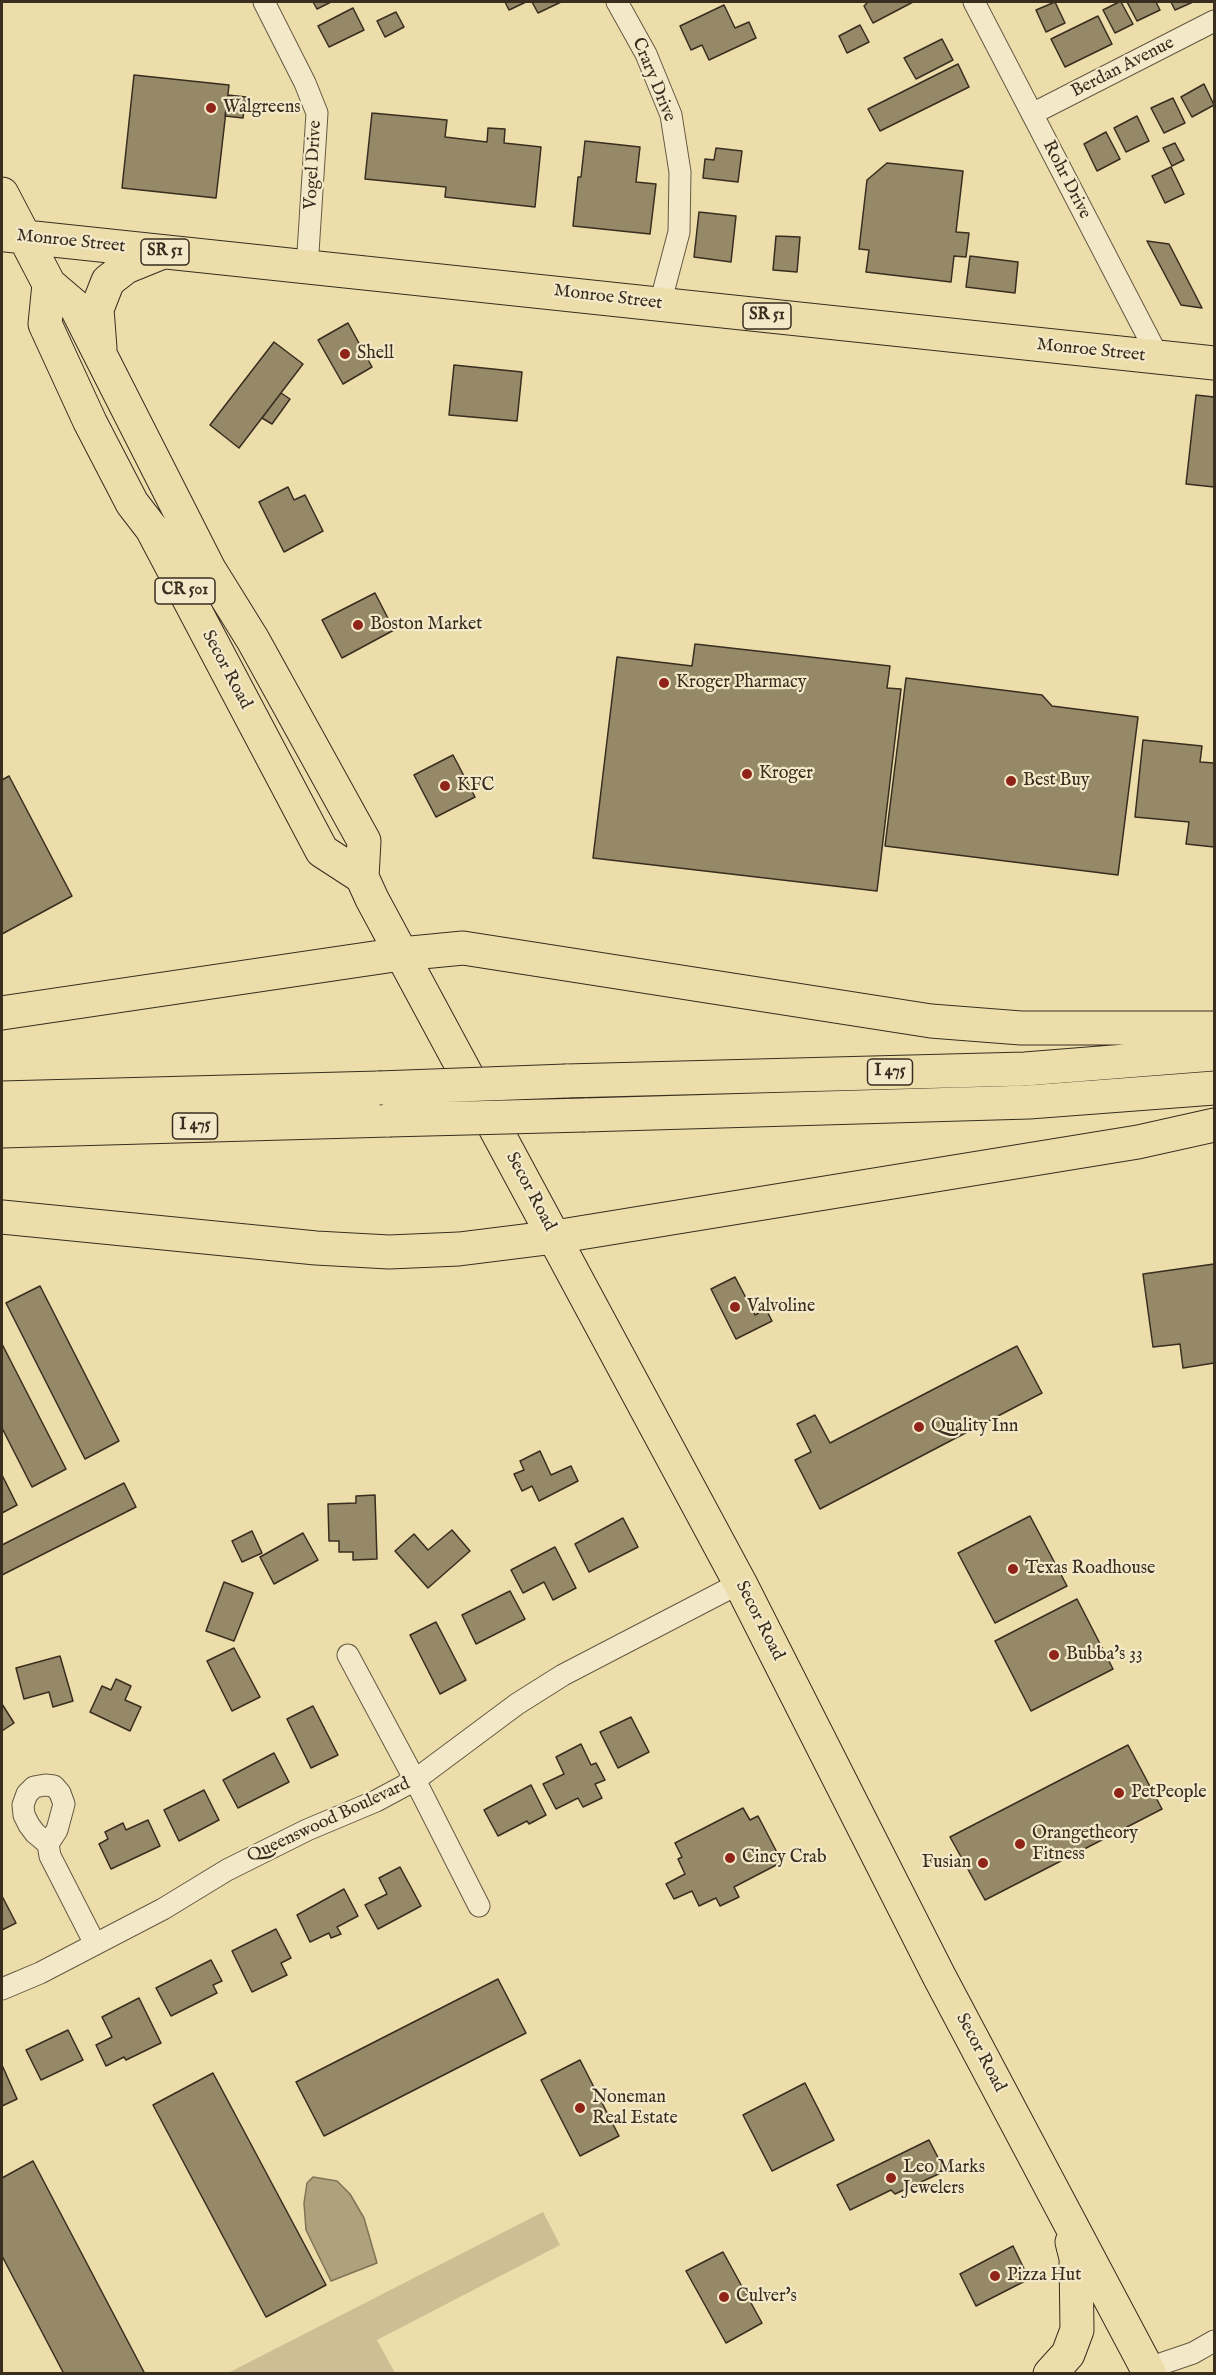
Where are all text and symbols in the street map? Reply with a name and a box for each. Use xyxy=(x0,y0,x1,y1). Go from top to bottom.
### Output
street label: Berdan Avenue xyxy=(1068,33,1178,103)
street label: Crary Drive xyxy=(626,35,680,125)
place label: Walgreens xyxy=(223,97,301,119)
marker: Walgreens xyxy=(204,101,218,115)
street label: Vogel Drive xyxy=(301,120,327,210)
street label: Rohr Drive xyxy=(1037,137,1095,223)
street label: Monroe Street xyxy=(16,226,126,258)
road number: SR 51 xyxy=(141,239,189,265)
street label: Monroe Street xyxy=(552,281,664,315)
road number: SR 51 xyxy=(743,303,791,329)
street label: Monroe Street xyxy=(1036,335,1146,367)
place label: Shell xyxy=(357,343,394,365)
marker: Shell xyxy=(338,347,352,361)
road number: CR 501 xyxy=(155,578,215,604)
place label: Boston Market xyxy=(370,614,482,636)
marker: Boston Market xyxy=(351,618,365,632)
street label: Secor Road xyxy=(196,627,256,713)
place label: Kroger Pharmacy xyxy=(676,672,807,694)
marker: Kroger Pharmacy xyxy=(657,676,671,690)
place label: Kroger xyxy=(759,763,813,785)
marker: Kroger xyxy=(740,767,754,781)
place label: Best Buy xyxy=(1023,770,1090,792)
marker: Best Buy xyxy=(1004,774,1018,788)
place label: KFC xyxy=(457,775,494,797)
marker: KFC xyxy=(438,779,452,793)
road number: I 475 xyxy=(868,1059,912,1085)
road number: I 475 xyxy=(172,1113,218,1139)
street label: Secor Road xyxy=(500,1149,560,1235)
place label: Valvoline xyxy=(747,1296,815,1318)
marker: Valvoline xyxy=(728,1300,742,1314)
place label: Quality Inn xyxy=(931,1416,1018,1438)
marker: Quality Inn xyxy=(912,1420,926,1434)
place label: Texas Roadhouse xyxy=(1025,1558,1155,1580)
marker: Texas Roadhouse xyxy=(1006,1562,1020,1576)
street label: Secor Road xyxy=(730,1578,788,1664)
place label: Bubba's 33 xyxy=(1066,1644,1143,1666)
marker: Bubba's 33 xyxy=(1047,1648,1061,1662)
street label: Queenswood Boulevard xyxy=(244,1774,414,1868)
place label: PetPeople xyxy=(1131,1782,1207,1804)
marker: PetPeople xyxy=(1112,1786,1126,1800)
place label: Orangetheory Fitness xyxy=(1032,1823,1138,1866)
marker: Orangetheory Fitness xyxy=(1013,1837,1027,1851)
place label: Cincy Crab xyxy=(742,1847,827,1869)
marker: Cincy Crab xyxy=(723,1851,737,1865)
place label: Fusian xyxy=(922,1852,971,1874)
marker: Fusian xyxy=(976,1856,990,1870)
street label: Secor Road xyxy=(950,2010,1010,2096)
place label: Noneman Real Estate xyxy=(592,2087,678,2130)
marker: Noneman Real Estate xyxy=(573,2101,587,2115)
place label: Leo Marks Jewelers xyxy=(903,2157,985,2200)
marker: Leo Marks Jewelers xyxy=(884,2171,898,2185)
place label: Pizza Hut xyxy=(1007,2265,1081,2287)
marker: Pizza Hut xyxy=(988,2269,1002,2283)
place label: Culver's xyxy=(736,2286,797,2308)
marker: Culver's xyxy=(717,2290,731,2304)

